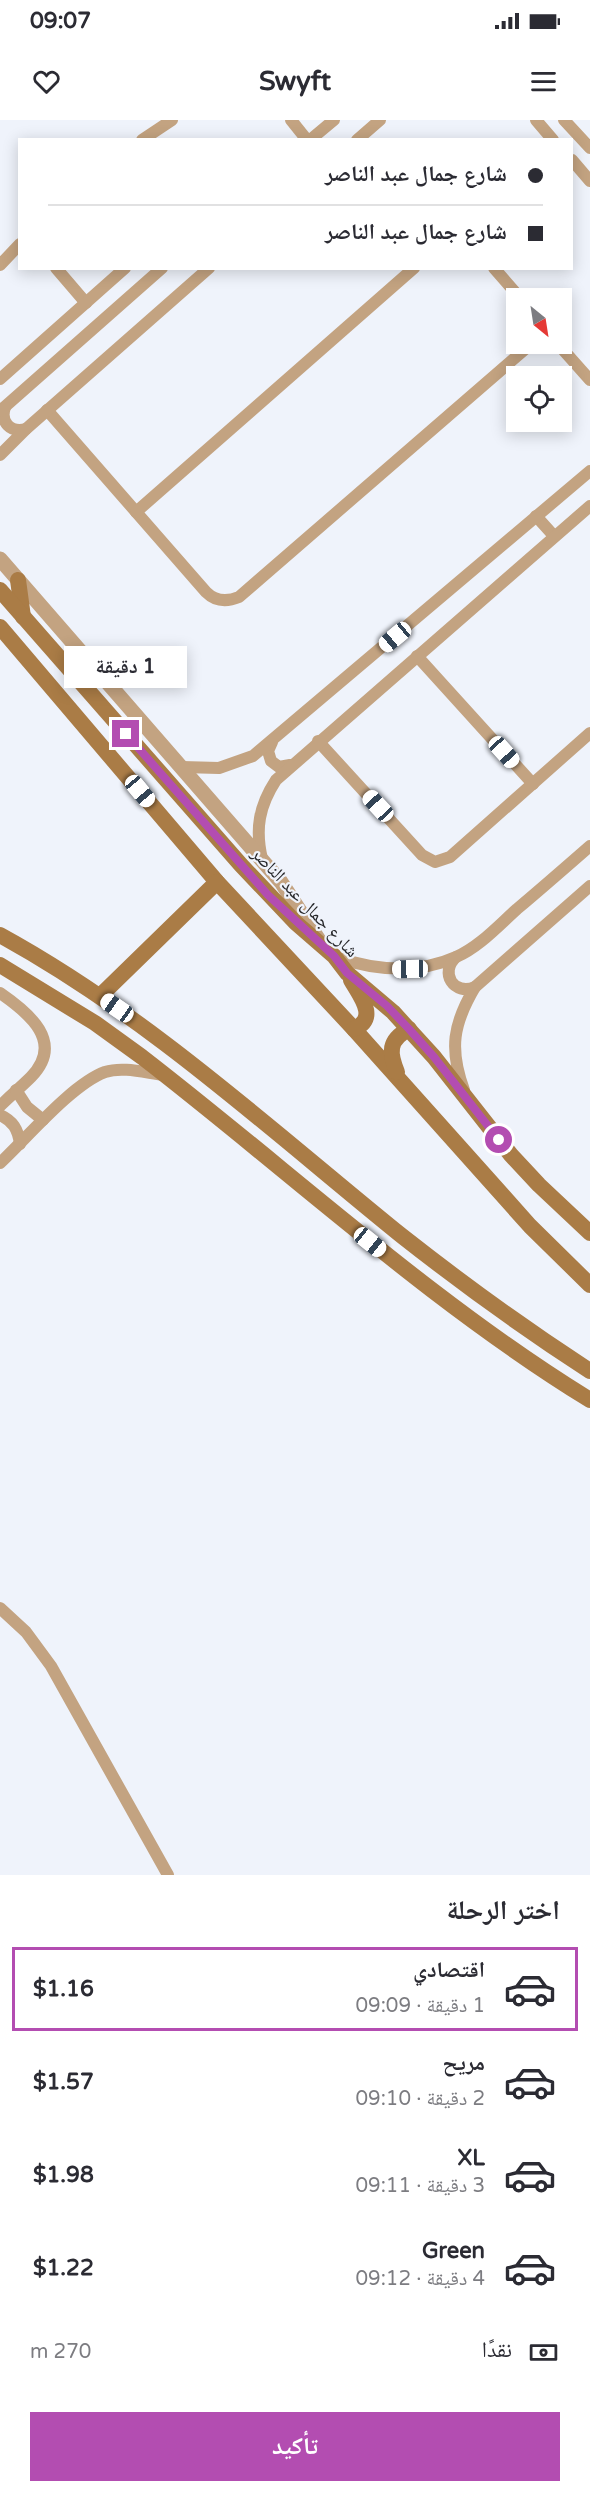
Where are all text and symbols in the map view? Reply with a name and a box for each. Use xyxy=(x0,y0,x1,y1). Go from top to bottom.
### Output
text: 09:07 xyxy=(30,8,91,34)
icon: heart xyxy=(30,65,63,98)
text: Swyft xyxy=(259,65,331,98)
icon: menu xyxy=(527,65,560,98)
text: شارع جمال عبد الناصر xyxy=(325,161,507,187)
text: شارع جمال عبد الناصر xyxy=(325,219,507,245)
north arrow xyxy=(506,288,572,354)
map controls xyxy=(506,288,572,432)
button: locate xyxy=(506,366,572,432)
car xyxy=(375,619,415,655)
callout: 1 دقيقة xyxy=(64,647,188,689)
text: 1 دقيقة xyxy=(96,655,155,679)
route end xyxy=(112,720,139,747)
car xyxy=(485,733,523,771)
car xyxy=(122,771,158,811)
car xyxy=(359,787,397,825)
street label: شارع جمال عبد الناصر xyxy=(246,842,363,962)
car xyxy=(392,960,428,978)
car xyxy=(97,990,137,1026)
route start xyxy=(485,1126,512,1153)
car xyxy=(350,1224,390,1260)
text: اختر الرحلة xyxy=(446,1894,560,1927)
text: اقتصادي xyxy=(413,1957,485,1983)
icon: car xyxy=(503,1962,557,2016)
text: $1.16 xyxy=(33,1976,94,2002)
text: 1 دقيقة · 09:09 xyxy=(356,1994,485,2018)
text: مريح xyxy=(442,2050,485,2076)
icon: car xyxy=(503,2055,557,2109)
text: $1.57 xyxy=(33,2069,94,2095)
text: 2 دقيقة · 09:10 xyxy=(356,2087,485,2111)
text: XL xyxy=(458,2145,485,2171)
icon: car xyxy=(503,2148,557,2202)
text: $1.98 xyxy=(33,2162,94,2188)
text: 3 دقيقة · 09:11 xyxy=(356,2174,485,2198)
text: Green xyxy=(422,2238,485,2264)
icon: car xyxy=(503,2241,557,2295)
text: $1.22 xyxy=(33,2255,94,2281)
text: 4 دقيقة · 09:12 xyxy=(356,2267,485,2291)
icon: cash xyxy=(527,2336,560,2369)
text: نقدًا xyxy=(482,2337,512,2363)
text: 270 m xyxy=(30,2340,91,2364)
button: تأكيد xyxy=(30,2412,560,2481)

